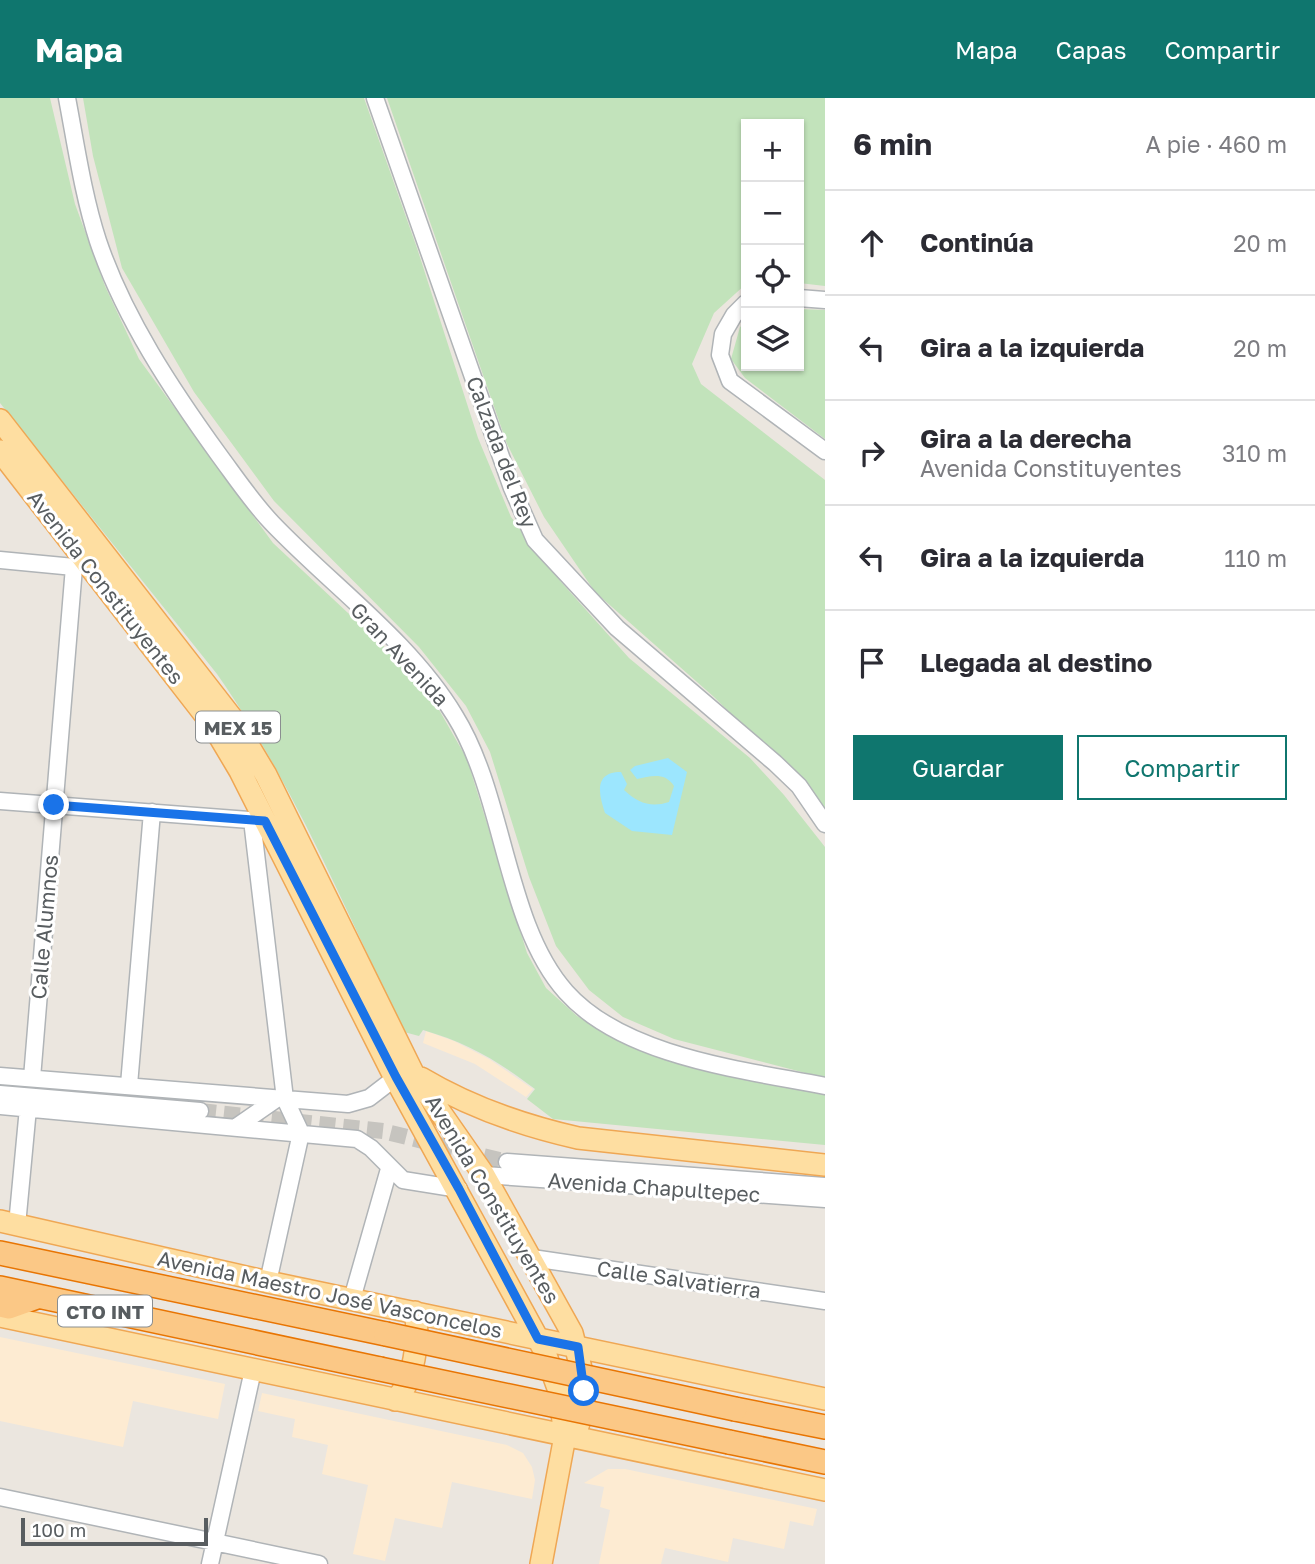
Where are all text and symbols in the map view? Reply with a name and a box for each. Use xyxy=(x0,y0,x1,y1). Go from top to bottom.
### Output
text: Mapa xyxy=(35,30,123,69)
text: Mapa xyxy=(955,35,1018,64)
text: Capas xyxy=(1056,35,1126,64)
text: Compartir xyxy=(1164,35,1280,64)
map controls xyxy=(741,119,804,371)
button: + xyxy=(741,119,804,182)
text: 6 min xyxy=(853,126,932,162)
text: A pie · 460 m xyxy=(1145,130,1287,158)
button: − xyxy=(741,182,804,245)
icon: ahead xyxy=(853,224,891,262)
text: Continúa xyxy=(920,227,1034,258)
text: 20 m xyxy=(1233,229,1287,257)
button: locate xyxy=(741,245,804,308)
button: layers xyxy=(741,308,804,371)
icon: left xyxy=(853,329,891,367)
text: Gira a la izquierda xyxy=(920,332,1144,363)
text: 20 m xyxy=(1233,334,1287,362)
street label: Calzada del Rey xyxy=(461,372,543,532)
text: Gira a la derecha xyxy=(920,423,1132,454)
icon: right xyxy=(853,434,891,472)
text: 310 m xyxy=(1222,439,1287,467)
text: Avenida Constituyentes xyxy=(920,454,1182,482)
street label: Avenida Constituyentes xyxy=(22,485,190,689)
icon: left xyxy=(853,539,891,577)
text: Gira a la izquierda xyxy=(920,542,1144,573)
text: 110 m xyxy=(1224,544,1287,572)
street label: Gran Avenida xyxy=(345,597,455,711)
icon: arrive xyxy=(853,644,891,682)
text: Llegada al destino xyxy=(920,647,1152,678)
road number: MEX 15 xyxy=(196,712,280,742)
button: Guardar xyxy=(853,735,1063,800)
button: Compartir xyxy=(1077,735,1287,800)
route end xyxy=(38,789,69,820)
street label: Calle Alumnos xyxy=(25,854,63,1000)
street label: Avenida Constituyentes xyxy=(420,1090,566,1308)
street label: Avenida Chapultepec xyxy=(547,1167,761,1207)
street label: Avenida Maestro José Vasconcelos xyxy=(155,1245,505,1343)
street label: Calle Salvatierra xyxy=(595,1255,763,1303)
road number: CTO INT xyxy=(58,1296,152,1326)
route start xyxy=(568,1375,599,1406)
scale bar xyxy=(21,1515,208,1547)
text: 100 m xyxy=(32,1518,86,1541)

